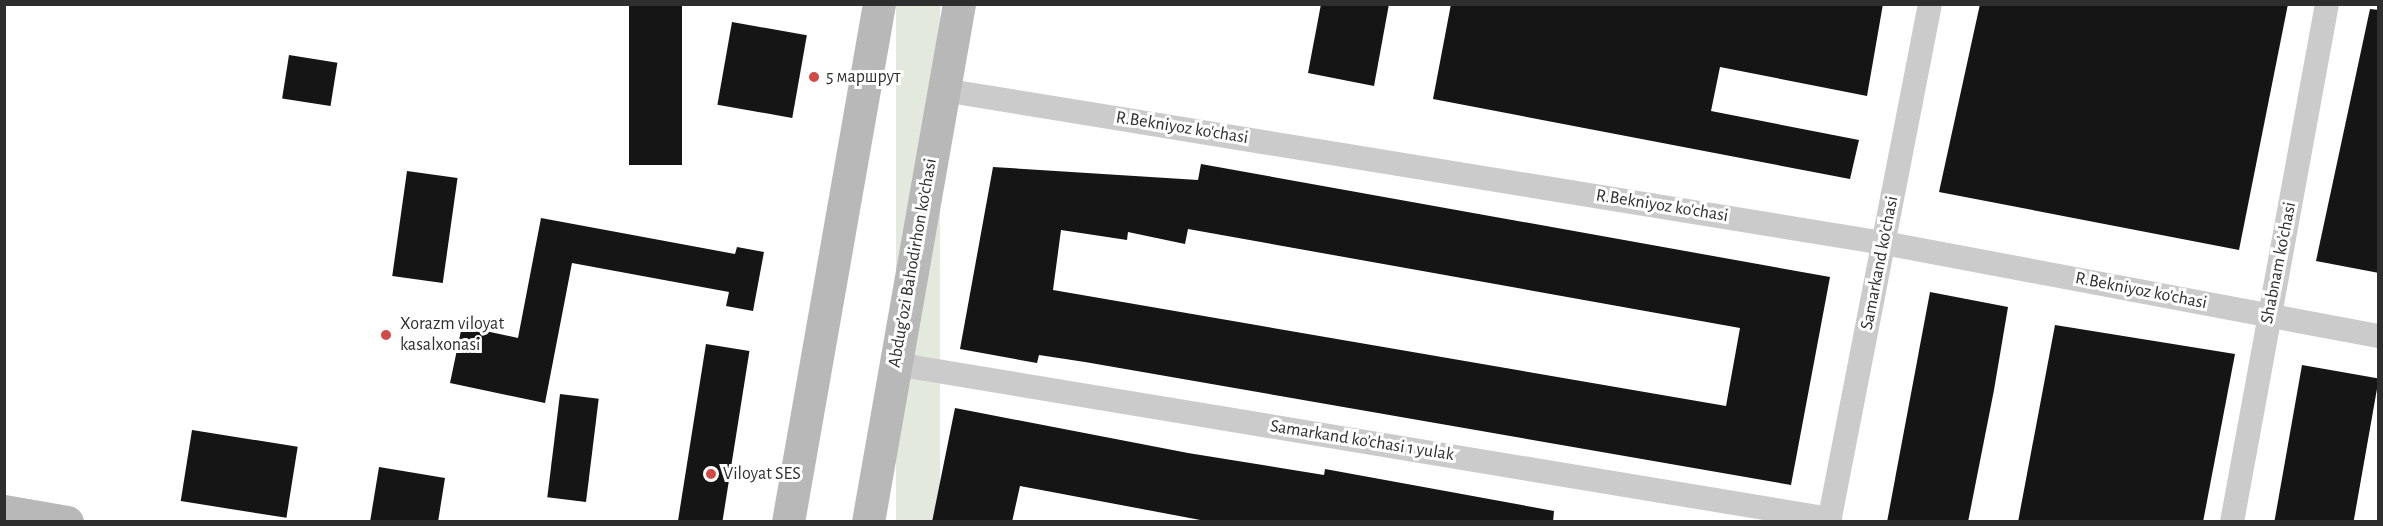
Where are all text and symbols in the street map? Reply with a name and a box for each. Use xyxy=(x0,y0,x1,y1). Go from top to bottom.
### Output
place label: 5 маршрут xyxy=(826,66,901,88)
marker: 5 маршрут xyxy=(807,70,821,84)
street label: R.Bekniyoz ko'chasi xyxy=(1114,107,1250,149)
street label: Abdug’ozi Bahodirhon ko’chasi xyxy=(884,157,942,369)
street label: R.Bekniyoz ko'chasi xyxy=(1594,185,1730,227)
street label: Samarkand ko’chasi xyxy=(1856,194,1904,332)
street label: Shabnam ko’chasi xyxy=(2257,200,2301,326)
street label: R.Bekniyoz ko'chasi xyxy=(2073,268,2209,314)
place label: Xorazm viloyat kasalxonasi xyxy=(400,314,504,356)
marker: Xorazm viloyat kasalxonasi xyxy=(377,326,395,344)
street label: Samarkand ko’chasi 1 yulak xyxy=(1268,416,1456,466)
place label: Viloyat SES xyxy=(723,463,801,485)
marker: Viloyat SES xyxy=(704,467,718,481)

